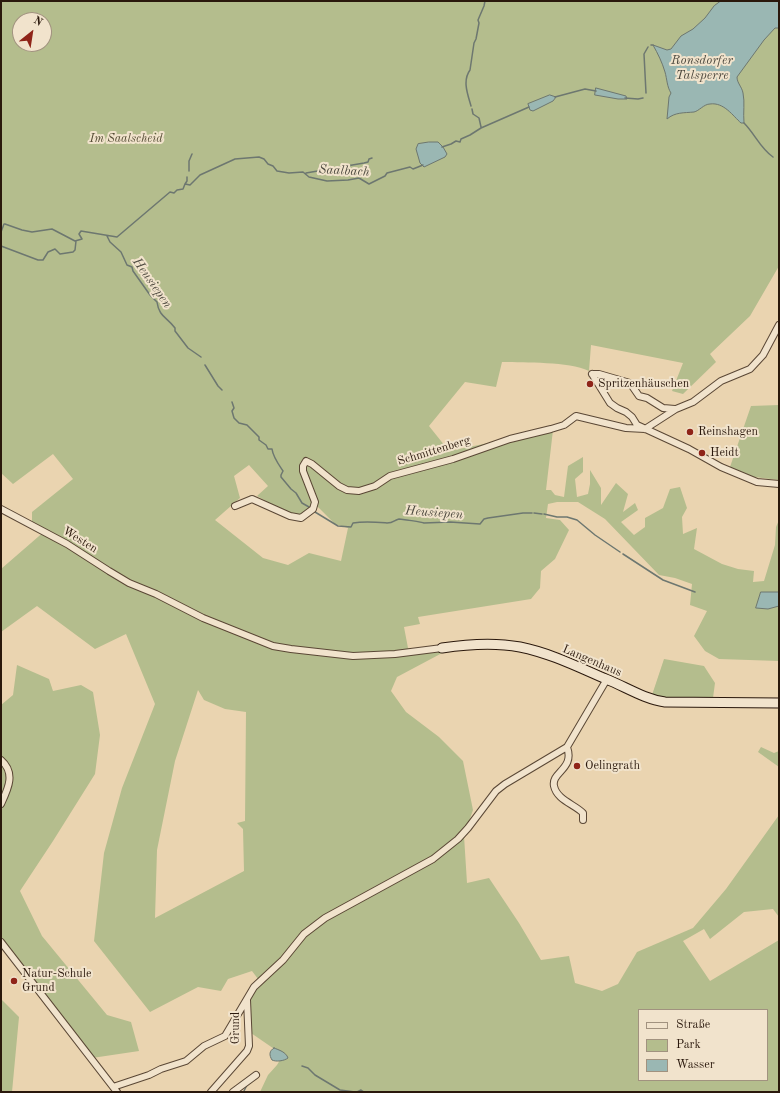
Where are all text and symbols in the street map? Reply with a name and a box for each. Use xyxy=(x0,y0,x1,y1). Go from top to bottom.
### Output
north arrow xyxy=(12,12,52,52)
text: N xyxy=(31,15,44,29)
water label: Ronsdorfer Talsperre xyxy=(671,53,733,84)
park label: Im Saalscheid xyxy=(89,132,163,146)
water label: Saalbach xyxy=(318,162,370,180)
water label: Heusiepen xyxy=(129,255,175,311)
place label: Spritzenhäuschen xyxy=(598,377,689,391)
marker: Spritzenhäuschen xyxy=(585,379,595,389)
place label: Reinshagen xyxy=(698,425,758,439)
marker: Reinshagen xyxy=(685,427,695,437)
street label: Schmittenberg xyxy=(396,433,472,469)
place label: Heidt xyxy=(710,446,739,460)
marker: Heidt xyxy=(697,448,707,458)
water label: Heusiepen xyxy=(404,503,464,523)
street label: Westen xyxy=(60,524,100,556)
street label: Langenhaus xyxy=(560,642,624,680)
place label: Oelingrath xyxy=(585,759,640,773)
marker: Oelingrath xyxy=(572,761,582,771)
place label: Natur-Schule Grund xyxy=(22,967,92,995)
marker: Natur-Schule Grund xyxy=(9,976,19,986)
legend xyxy=(638,1009,768,1081)
street label: Grund xyxy=(229,1012,243,1044)
text: Straße xyxy=(676,1019,710,1031)
text: Park xyxy=(676,1039,701,1051)
text: Wasser xyxy=(676,1059,715,1071)

